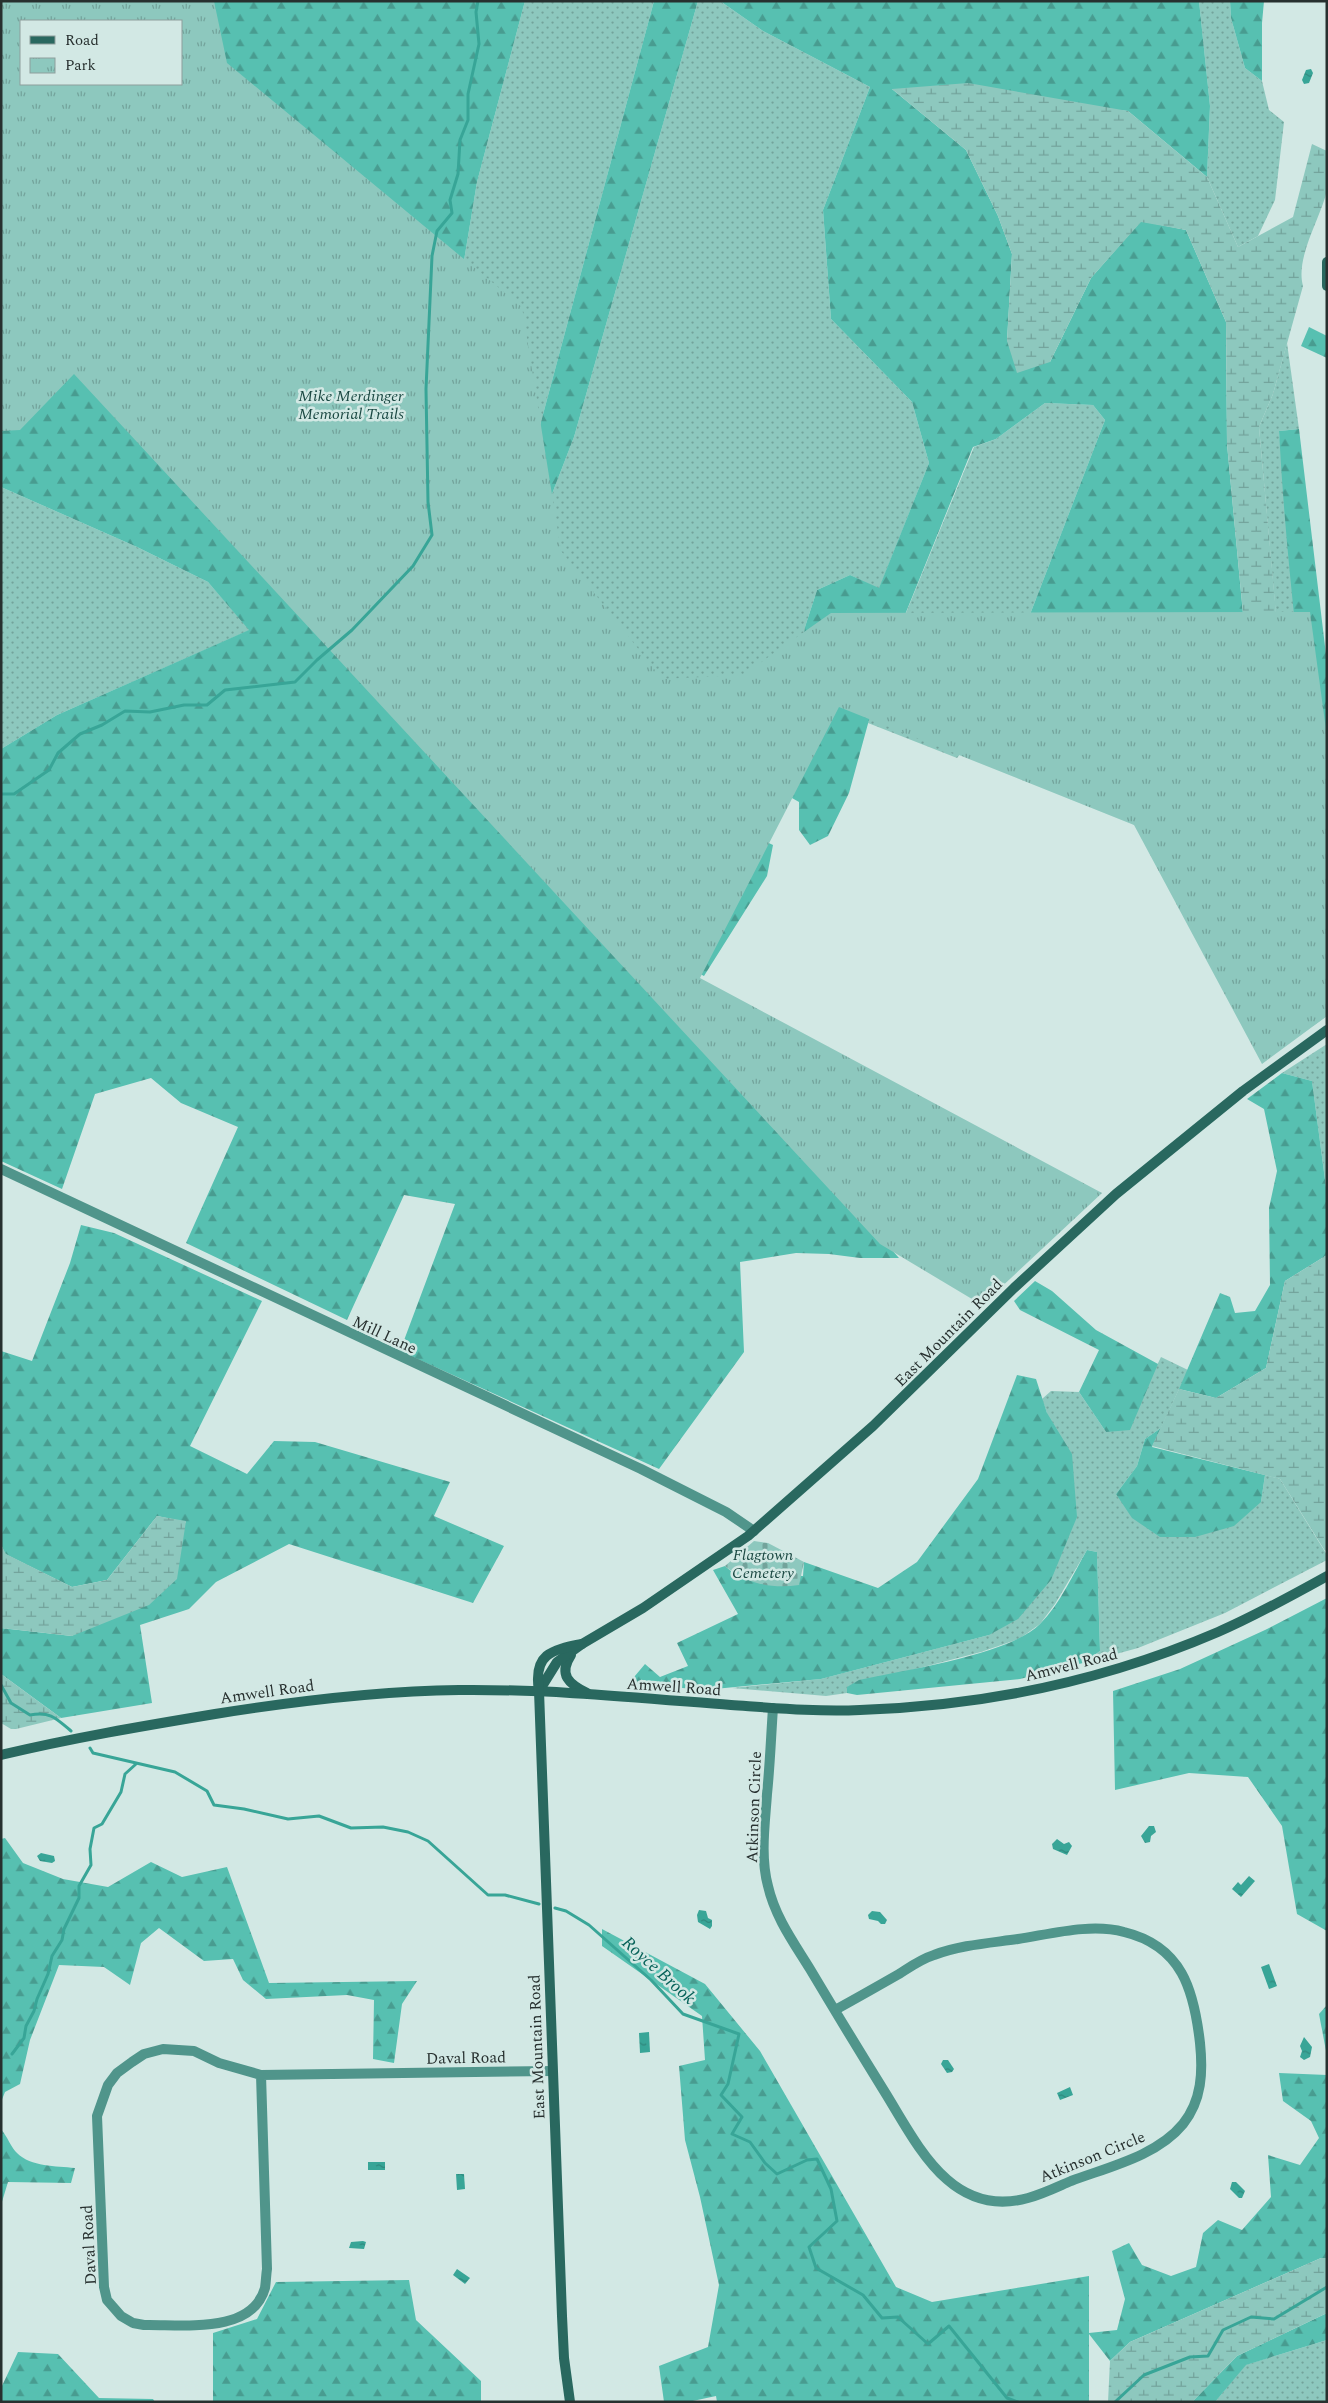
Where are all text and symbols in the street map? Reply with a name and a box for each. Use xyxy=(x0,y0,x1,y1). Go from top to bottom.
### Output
legend xyxy=(20,20,182,85)
text: Road xyxy=(65,29,99,52)
text: Park xyxy=(65,54,96,77)
park label: Mike Merdinger Memorial Trails xyxy=(298,384,404,426)
street label: East Mountain Road xyxy=(889,1273,1008,1392)
street label: Mill Lane xyxy=(348,1309,421,1360)
park label: Flagtown Cemetery xyxy=(732,1543,794,1585)
street label: Amwell Road xyxy=(1022,1642,1120,1688)
street label: Amwell Road xyxy=(626,1672,722,1702)
street label: Amwell Road xyxy=(218,1673,316,1710)
street label: Atkinson Circle xyxy=(740,1751,768,1863)
water label: Royce Brook xyxy=(616,1930,702,2011)
street label: East Mountain Road xyxy=(522,1974,552,2120)
street label: Daval Road xyxy=(426,2045,506,2071)
street label: Atkinson Circle xyxy=(1036,2125,1149,2189)
street label: Daval Road xyxy=(75,2204,103,2286)

